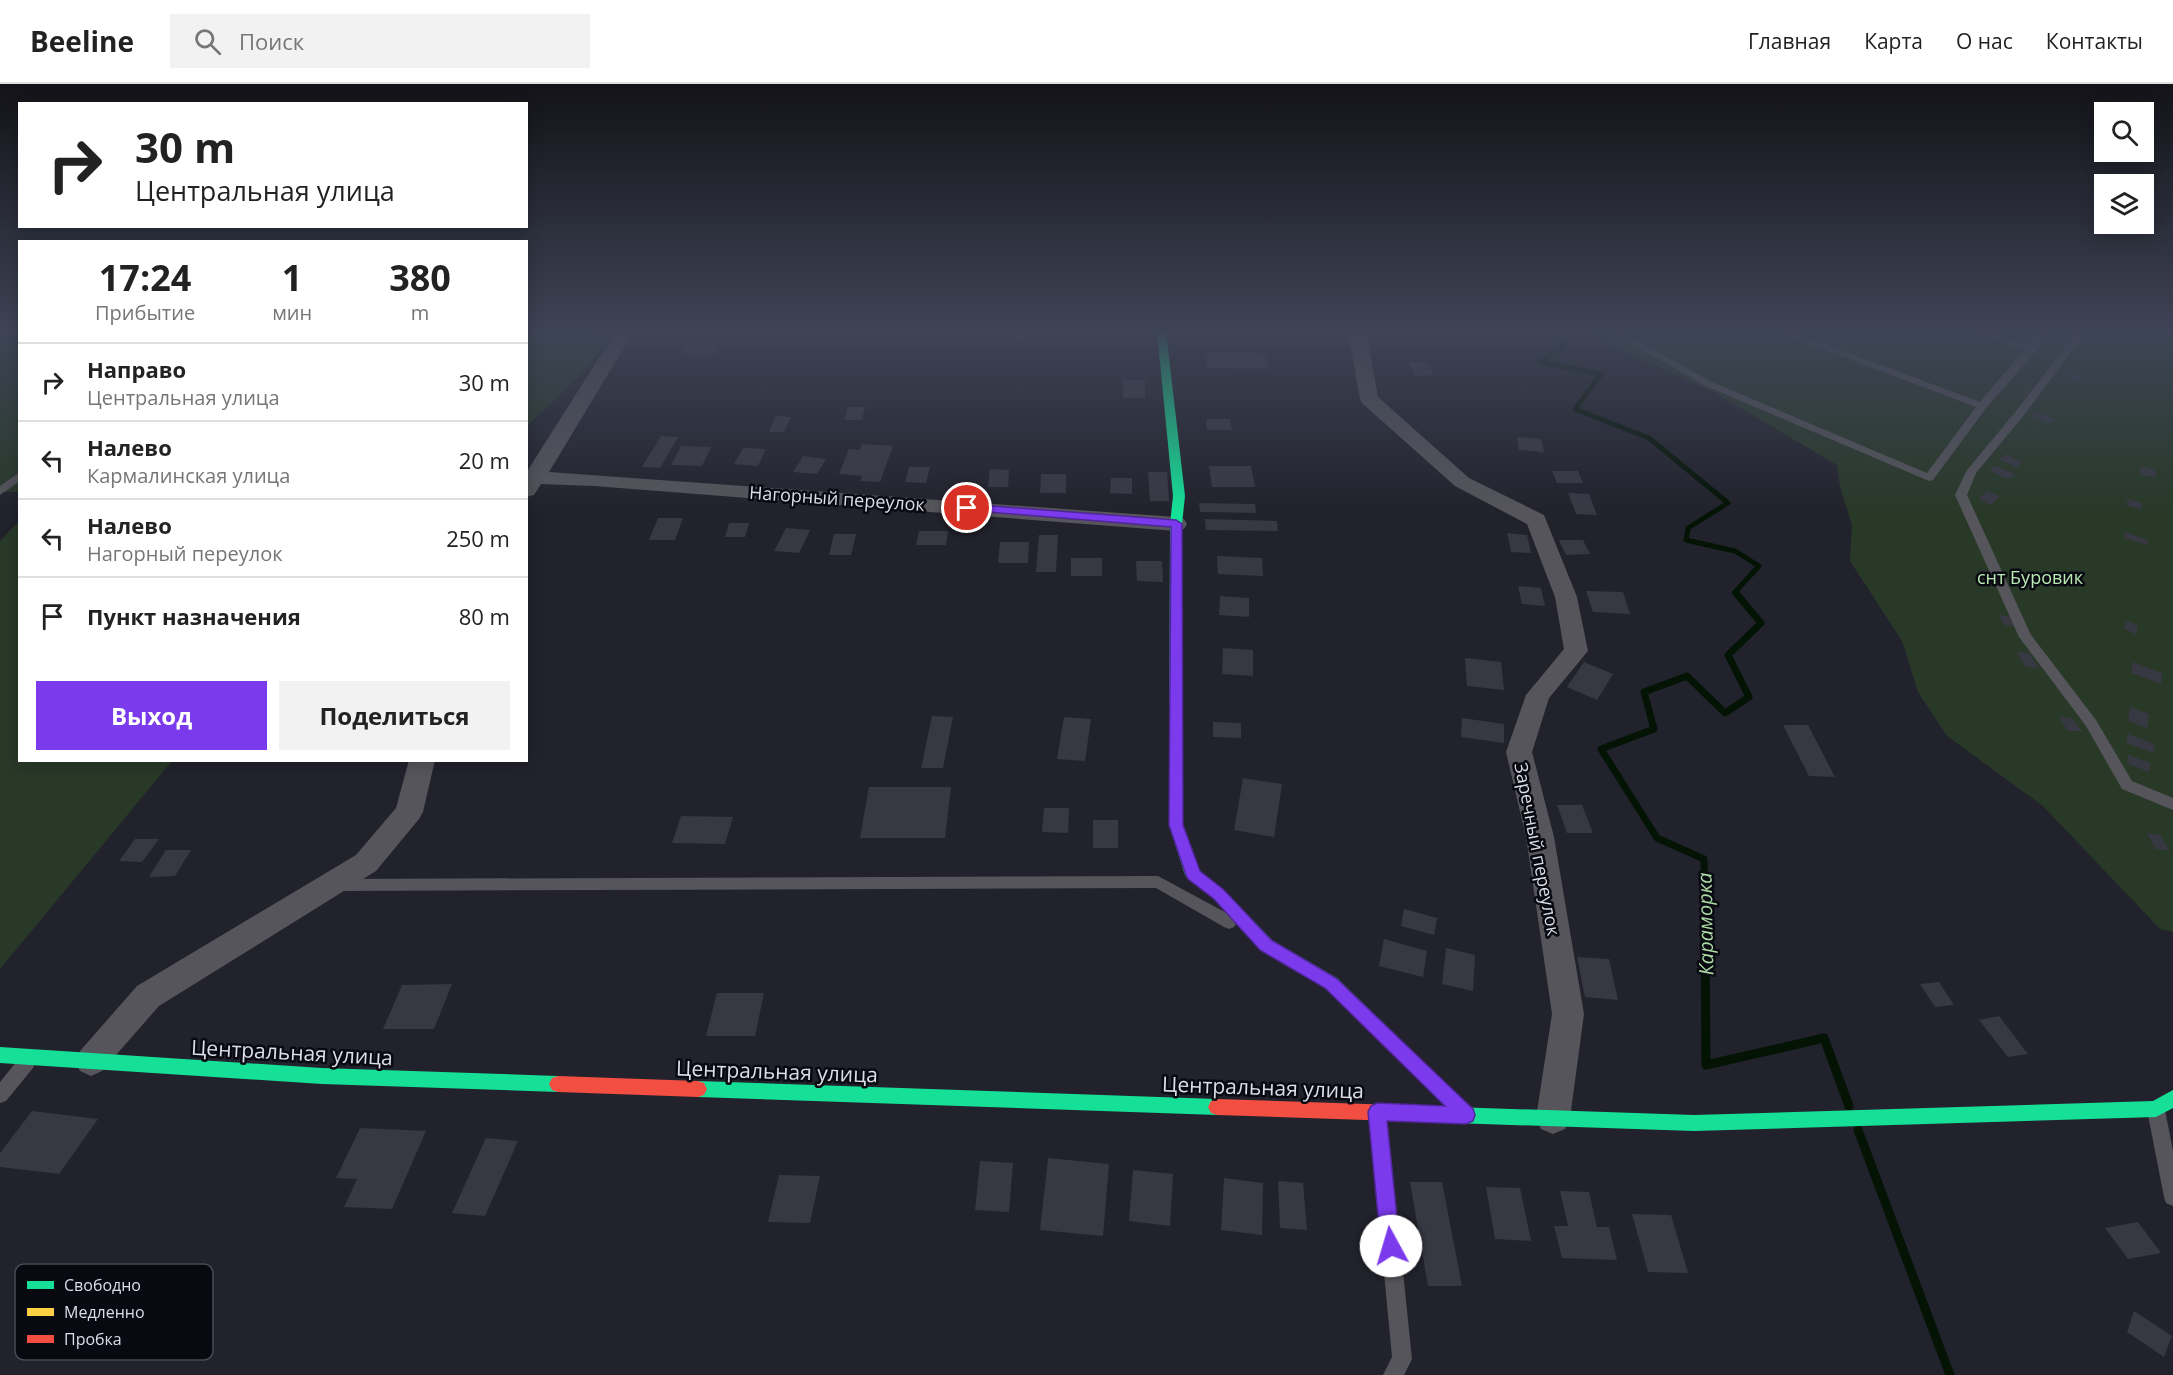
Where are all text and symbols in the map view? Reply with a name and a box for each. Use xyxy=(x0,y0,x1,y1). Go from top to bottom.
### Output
search box xyxy=(170,14,590,68)
text: Beeline xyxy=(30,22,134,60)
icon: search xyxy=(191,25,224,58)
text: Поиск xyxy=(239,26,304,56)
text: Главная xyxy=(1748,27,1831,55)
text: Карта xyxy=(1864,27,1923,55)
text: О нас xyxy=(1956,27,2013,55)
text: Контакты xyxy=(2046,27,2143,55)
map controls xyxy=(2094,102,2154,234)
button: search xyxy=(2094,102,2154,162)
text: 30 m xyxy=(135,118,235,175)
icon: right xyxy=(36,126,114,204)
text: Центральная улица xyxy=(135,172,395,209)
button: layers xyxy=(2094,174,2154,234)
text: 17:24 xyxy=(99,253,191,302)
text: 1 xyxy=(282,253,302,302)
text: 380 xyxy=(389,253,451,302)
text: Прибытие xyxy=(95,299,195,326)
text: мин xyxy=(272,299,312,326)
text: m xyxy=(411,299,429,326)
text: Направо xyxy=(87,354,186,384)
icon: right xyxy=(36,366,69,399)
text: 30 m xyxy=(459,367,510,397)
text: Центральная улица xyxy=(87,384,280,411)
text: Налево xyxy=(87,432,172,462)
icon: left xyxy=(36,444,69,477)
text: 20 m xyxy=(459,445,510,475)
text: Кармалинская улица xyxy=(87,462,290,489)
street label: Нагорный переулок xyxy=(748,480,926,516)
pin xyxy=(941,482,992,533)
icon: arrive xyxy=(950,491,983,524)
text: Налево xyxy=(87,510,172,540)
icon: left xyxy=(36,522,69,555)
text: 250 m xyxy=(446,523,510,553)
text: Нагорный переулок xyxy=(87,540,283,567)
park label: снт Буровик xyxy=(1977,565,2084,589)
icon: arrive xyxy=(36,600,69,633)
text: Пункт назначения xyxy=(87,601,301,631)
text: 80 m xyxy=(459,601,510,631)
button: Выход xyxy=(36,681,267,750)
button: Поделиться xyxy=(279,681,510,750)
street label: Заречный переулок xyxy=(1509,760,1567,938)
water label: Караморка xyxy=(1691,872,1719,976)
street label: Центральная улица xyxy=(190,1033,394,1071)
street label: Центральная улица xyxy=(676,1053,878,1089)
street label: Центральная улица xyxy=(1162,1069,1364,1105)
position arrow xyxy=(1359,1214,1423,1278)
legend xyxy=(15,1264,213,1360)
text: Свободно xyxy=(64,1274,141,1296)
text: Медленно xyxy=(64,1301,145,1323)
text: Пробка xyxy=(64,1328,122,1350)

